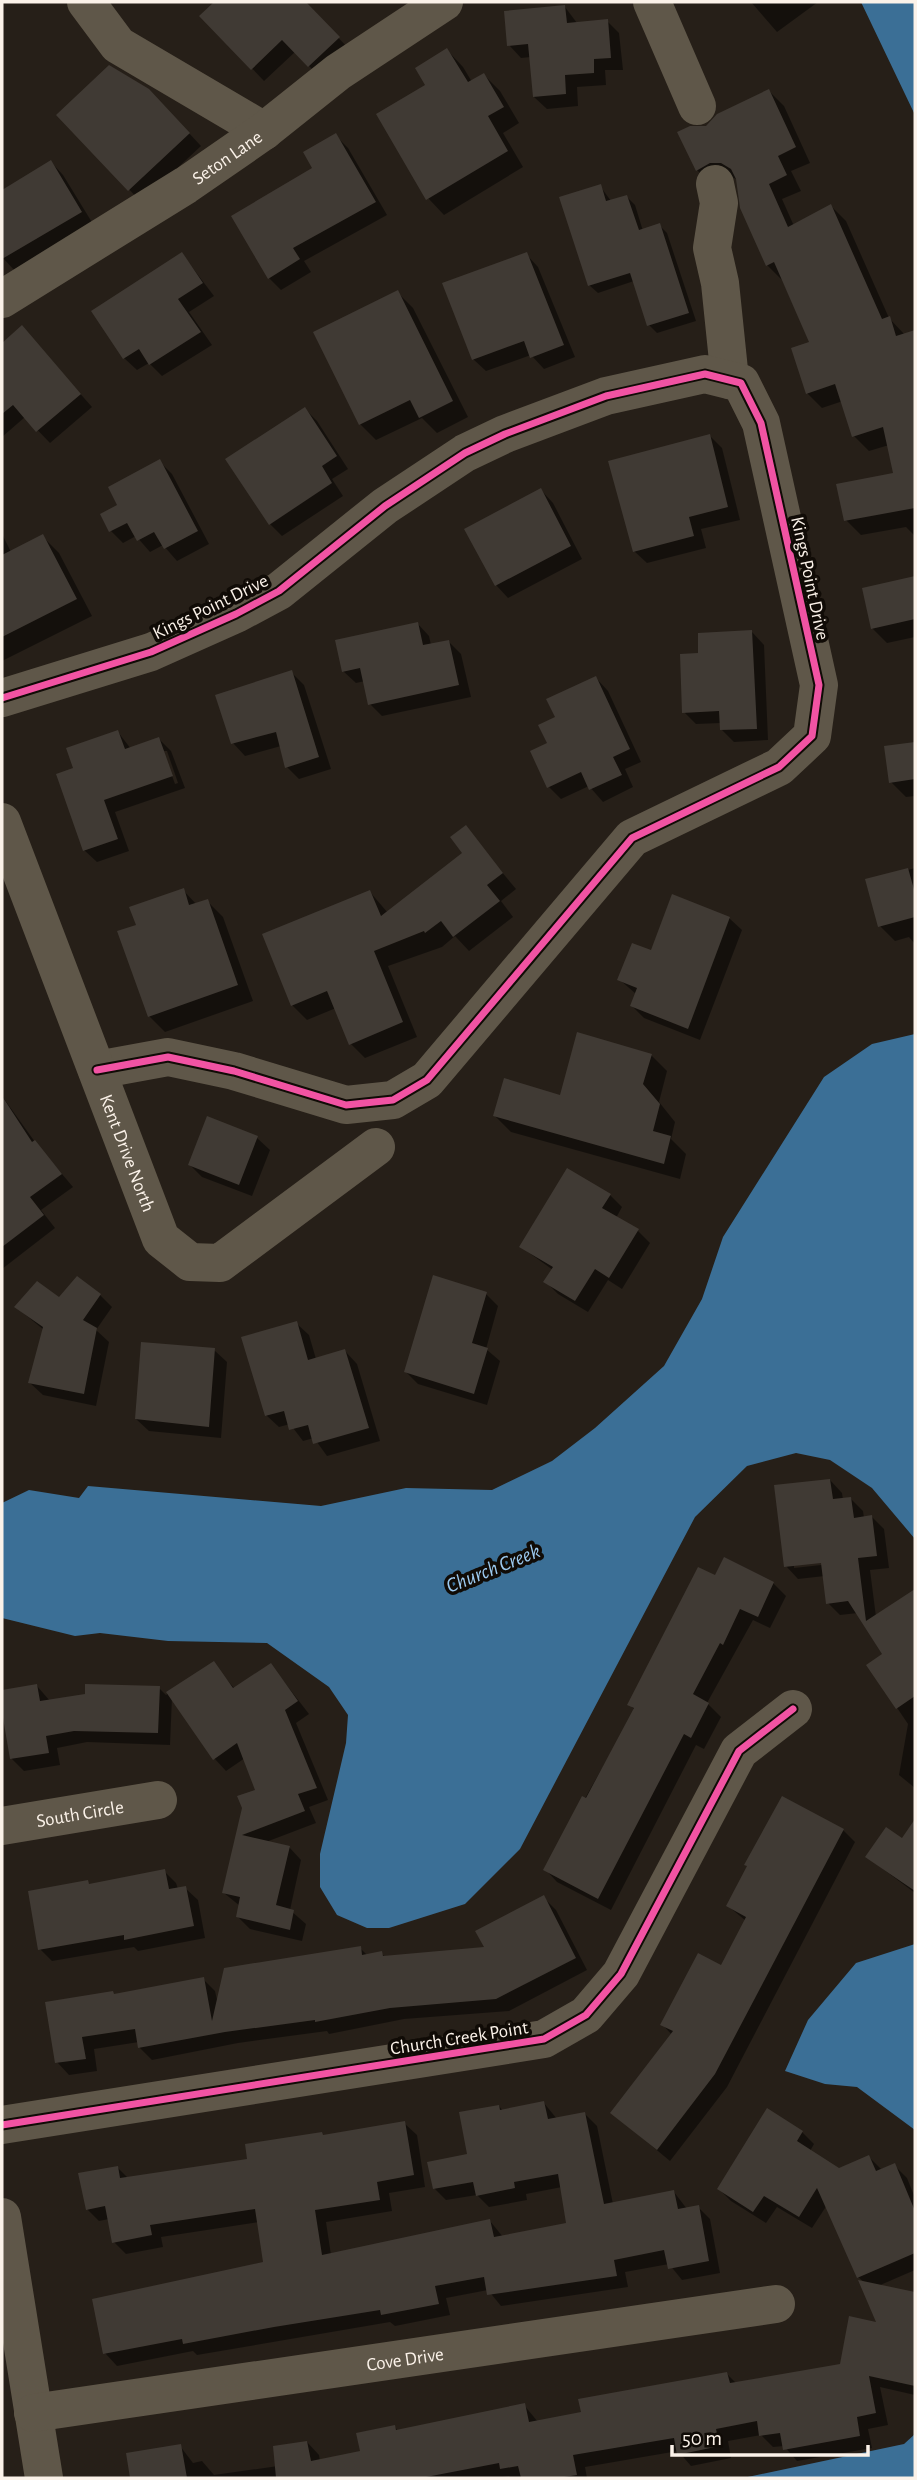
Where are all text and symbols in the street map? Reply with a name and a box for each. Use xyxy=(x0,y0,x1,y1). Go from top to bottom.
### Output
street label: Seton Lane xyxy=(189,127,266,189)
street label: Kings Point Drive xyxy=(787,515,832,642)
street label: Kings Point Drive xyxy=(150,571,271,643)
street label: Kent Drive North xyxy=(96,1092,158,1215)
water label: Church Creek xyxy=(443,1540,543,1597)
street label: South Circle xyxy=(35,1798,125,1831)
street label: Church Creek Point xyxy=(389,2018,530,2059)
street label: Cove Drive xyxy=(365,2345,445,2375)
scale bar xyxy=(672,2414,868,2458)
text: 50 m xyxy=(682,2428,722,2449)

